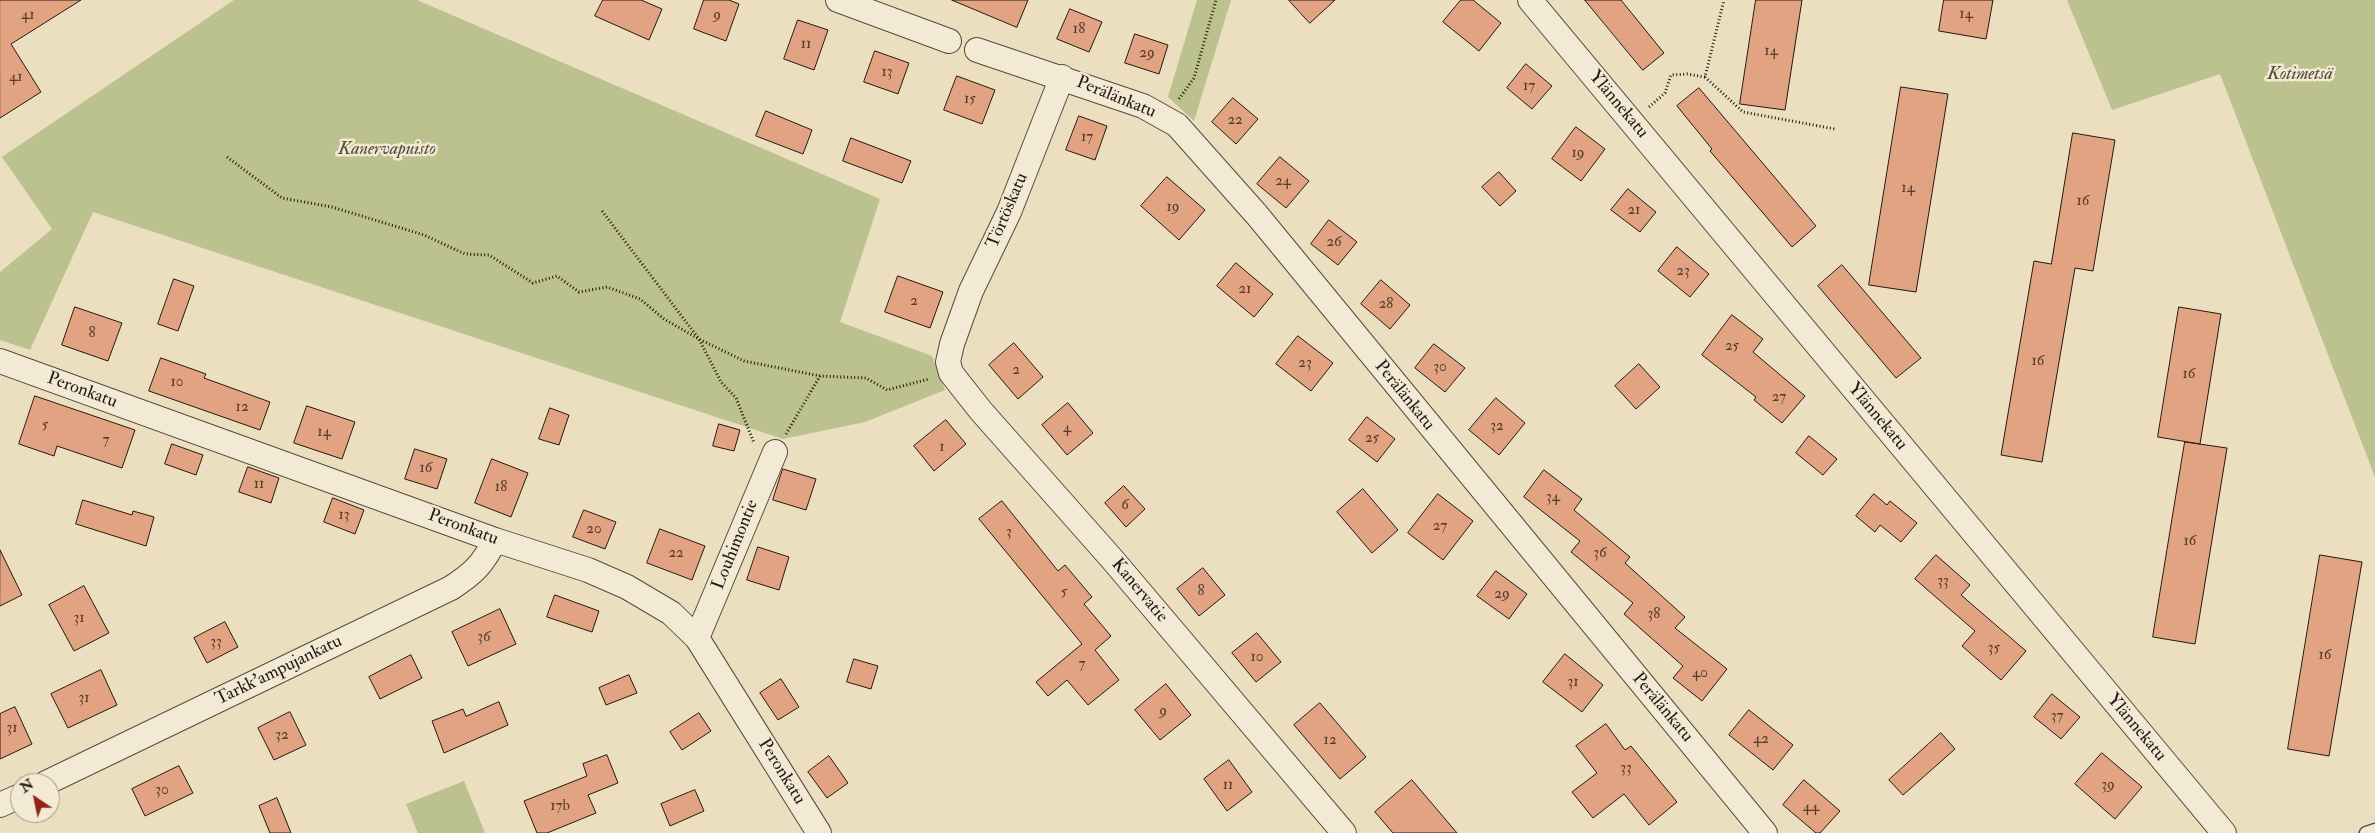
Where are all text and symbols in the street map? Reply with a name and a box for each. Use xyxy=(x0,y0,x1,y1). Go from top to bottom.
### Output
house number: 14 xyxy=(1959,6,1973,24)
house number: 41 xyxy=(21,7,35,25)
house number: 9 xyxy=(713,7,721,25)
house number: 18 xyxy=(1073,21,1085,39)
house number: 11 xyxy=(801,36,811,54)
house number: 14 xyxy=(1764,43,1778,61)
house number: 29 xyxy=(1139,45,1155,63)
house number: 13 xyxy=(881,64,893,82)
park label: Kotimetsä xyxy=(2267,64,2333,86)
street label: Ylännekatu xyxy=(1583,67,1653,143)
house number: 41 xyxy=(9,69,23,87)
street label: Perälänkatu xyxy=(1073,72,1159,124)
house number: 17 xyxy=(1523,78,1535,96)
house number: 15 xyxy=(964,91,976,109)
house number: 22 xyxy=(1227,112,1243,130)
house number: 17 xyxy=(1081,129,1093,147)
park label: Kanervapuisto xyxy=(338,139,436,161)
house number: 19 xyxy=(1572,145,1584,163)
street label: Törtöskatu xyxy=(982,170,1034,252)
house number: 24 xyxy=(1275,173,1291,191)
house number: 14 xyxy=(1901,180,1915,198)
house number: 16 xyxy=(2077,193,2089,211)
house number: 19 xyxy=(1167,199,1179,217)
house number: 21 xyxy=(1628,202,1640,220)
house number: 26 xyxy=(1326,234,1342,252)
house number: 23 xyxy=(1676,263,1690,281)
house number: 21 xyxy=(1239,281,1251,299)
house number: 2 xyxy=(910,293,918,311)
house number: 28 xyxy=(1379,296,1393,314)
house number: 8 xyxy=(88,325,96,343)
house number: 25 xyxy=(1725,338,1739,356)
house number: 16 xyxy=(2032,353,2044,371)
house number: 23 xyxy=(1298,355,1312,373)
street label: Perälänkatu xyxy=(1369,357,1439,435)
house number: 30 xyxy=(1433,359,1447,377)
house number: 2 xyxy=(1012,362,1020,380)
house number: 16 xyxy=(2183,366,2195,384)
street label: Peronkatu xyxy=(44,368,120,414)
house number: 10 xyxy=(171,374,183,392)
street label: Ylännekatu xyxy=(1842,379,1912,455)
house number: 27 xyxy=(1772,389,1786,407)
house number: 12 xyxy=(236,399,248,417)
house number: 5 xyxy=(42,417,48,435)
house number: 32 xyxy=(1490,418,1504,436)
house number: 4 xyxy=(1063,420,1071,438)
house number: 14 xyxy=(317,424,331,442)
house number: 25 xyxy=(1365,430,1379,448)
house number: 7 xyxy=(103,432,109,450)
house number: 1 xyxy=(939,439,945,457)
house number: 16 xyxy=(420,460,432,478)
house number: 11 xyxy=(254,476,264,494)
house number: 18 xyxy=(495,479,507,497)
house number: 34 xyxy=(1546,489,1560,507)
street label: Louhimontie xyxy=(708,497,764,593)
house number: 6 xyxy=(1121,497,1129,515)
street label: Peronkatu xyxy=(425,505,501,551)
house number: 13 xyxy=(338,507,350,525)
house number: 27 xyxy=(1433,518,1447,536)
house number: 20 xyxy=(586,521,602,539)
house number: 3 xyxy=(1006,524,1012,542)
house number: 16 xyxy=(2184,533,2196,551)
house number: 22 xyxy=(668,545,684,563)
house number: 36 xyxy=(1593,545,1607,563)
street label: Kanervatie xyxy=(1106,555,1172,627)
house number: 33 xyxy=(1937,573,1949,591)
house number: 8 xyxy=(1197,583,1205,601)
house number: 5 xyxy=(1061,584,1067,602)
house number: 29 xyxy=(1494,586,1510,604)
house number: 38 xyxy=(1648,606,1660,624)
house number: 31 xyxy=(73,610,85,628)
house number: 36 xyxy=(477,629,491,647)
street label: Tarkk'ampujankatu xyxy=(212,631,346,711)
house number: 33 xyxy=(210,634,222,652)
house number: 35 xyxy=(1988,640,2000,658)
house number: 16 xyxy=(2319,647,2331,665)
house number: 10 xyxy=(1251,649,1263,667)
house number: 7 xyxy=(1079,656,1085,674)
house number: 40 xyxy=(1692,665,1708,683)
street label: Perälänkatu xyxy=(1627,669,1697,747)
house number: 31 xyxy=(1567,674,1579,692)
house number: 31 xyxy=(78,690,90,708)
street label: Ylännekatu xyxy=(2101,690,2171,766)
house number: 9 xyxy=(1159,703,1167,721)
house number: 37 xyxy=(2051,708,2063,726)
house number: 31 xyxy=(6,720,18,738)
house number: 32 xyxy=(275,727,289,745)
house number: 42 xyxy=(1753,731,1769,749)
house number: 12 xyxy=(1324,732,1336,750)
street label: Peronkatu xyxy=(752,735,810,809)
house number: 33 xyxy=(1620,760,1632,778)
north arrow xyxy=(10,773,60,823)
text: N xyxy=(17,775,37,797)
house number: 11 xyxy=(1223,777,1233,795)
house number: 39 xyxy=(2101,777,2115,795)
house number: 30 xyxy=(155,782,169,800)
house number: 17b xyxy=(550,798,570,816)
house number: 44 xyxy=(1803,799,1819,817)

